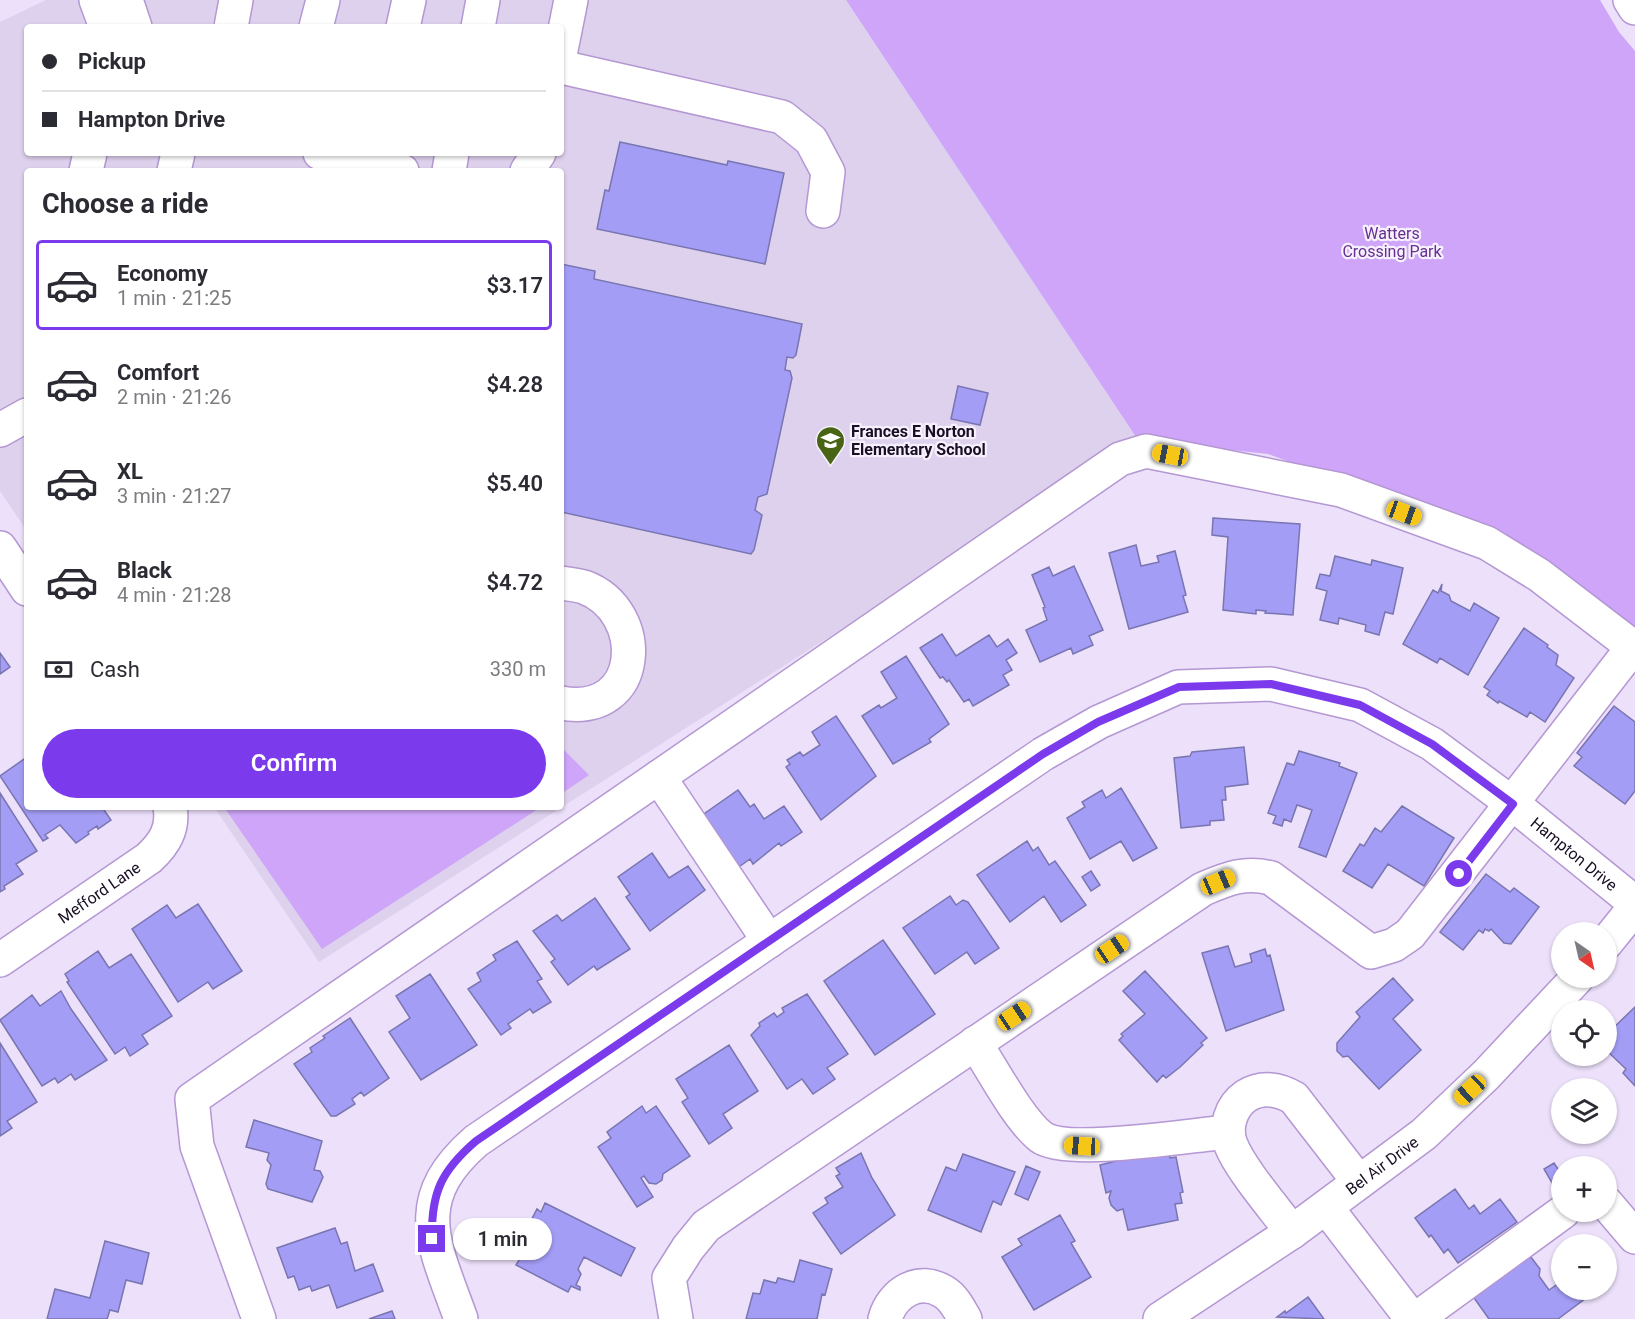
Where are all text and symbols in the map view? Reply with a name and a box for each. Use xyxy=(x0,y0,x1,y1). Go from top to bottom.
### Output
text: Pickup xyxy=(78,49,146,74)
text: Hampton Drive xyxy=(78,107,225,132)
text: Choose a ride xyxy=(42,188,208,220)
park label: Watters Crossing Park xyxy=(1342,224,1443,261)
icon: car xyxy=(45,258,99,312)
text: Economy xyxy=(117,261,208,286)
text: $3.17 xyxy=(486,273,543,298)
text: 1 min · 21:25 xyxy=(117,286,232,310)
icon: car xyxy=(45,357,99,411)
text: Comfort xyxy=(117,360,199,385)
text: $4.28 xyxy=(486,372,543,397)
text: 2 min · 21:26 xyxy=(117,385,232,409)
place label: Frances E Norton Elementary School xyxy=(851,422,986,459)
school or university icon: Frances E Norton Elementary School xyxy=(814,424,846,466)
car xyxy=(1151,443,1189,467)
icon: car xyxy=(45,456,99,510)
text: XL xyxy=(117,459,143,484)
text: $5.40 xyxy=(486,471,543,496)
text: 3 min · 21:27 xyxy=(117,484,232,508)
car xyxy=(1384,498,1424,528)
icon: car xyxy=(45,555,99,609)
text: Black xyxy=(117,558,172,583)
text: $4.72 xyxy=(486,570,543,595)
text: 4 min · 21:28 xyxy=(117,583,232,607)
icon: cash xyxy=(42,653,75,686)
text: Cash xyxy=(90,657,140,682)
text: 330 m xyxy=(490,657,546,681)
button: Confirm xyxy=(42,729,546,798)
street label: Hampton Drive xyxy=(1527,813,1621,895)
street label: Mefford Lane xyxy=(54,858,144,927)
route start xyxy=(1445,860,1472,887)
car xyxy=(1198,867,1238,897)
north arrow xyxy=(1551,922,1617,988)
map controls xyxy=(1551,922,1617,1300)
car xyxy=(1092,931,1132,967)
car xyxy=(994,998,1034,1034)
button: locate xyxy=(1551,1000,1617,1066)
car xyxy=(1451,1071,1489,1109)
button: layers xyxy=(1551,1078,1617,1144)
street label: Bel Air Drive xyxy=(1342,1132,1422,1199)
car xyxy=(1064,1136,1100,1156)
button: + xyxy=(1551,1156,1617,1222)
callout: 1 min xyxy=(453,1218,552,1260)
route end xyxy=(418,1225,445,1252)
text: 1 min xyxy=(477,1227,528,1251)
button: − xyxy=(1551,1234,1617,1300)

